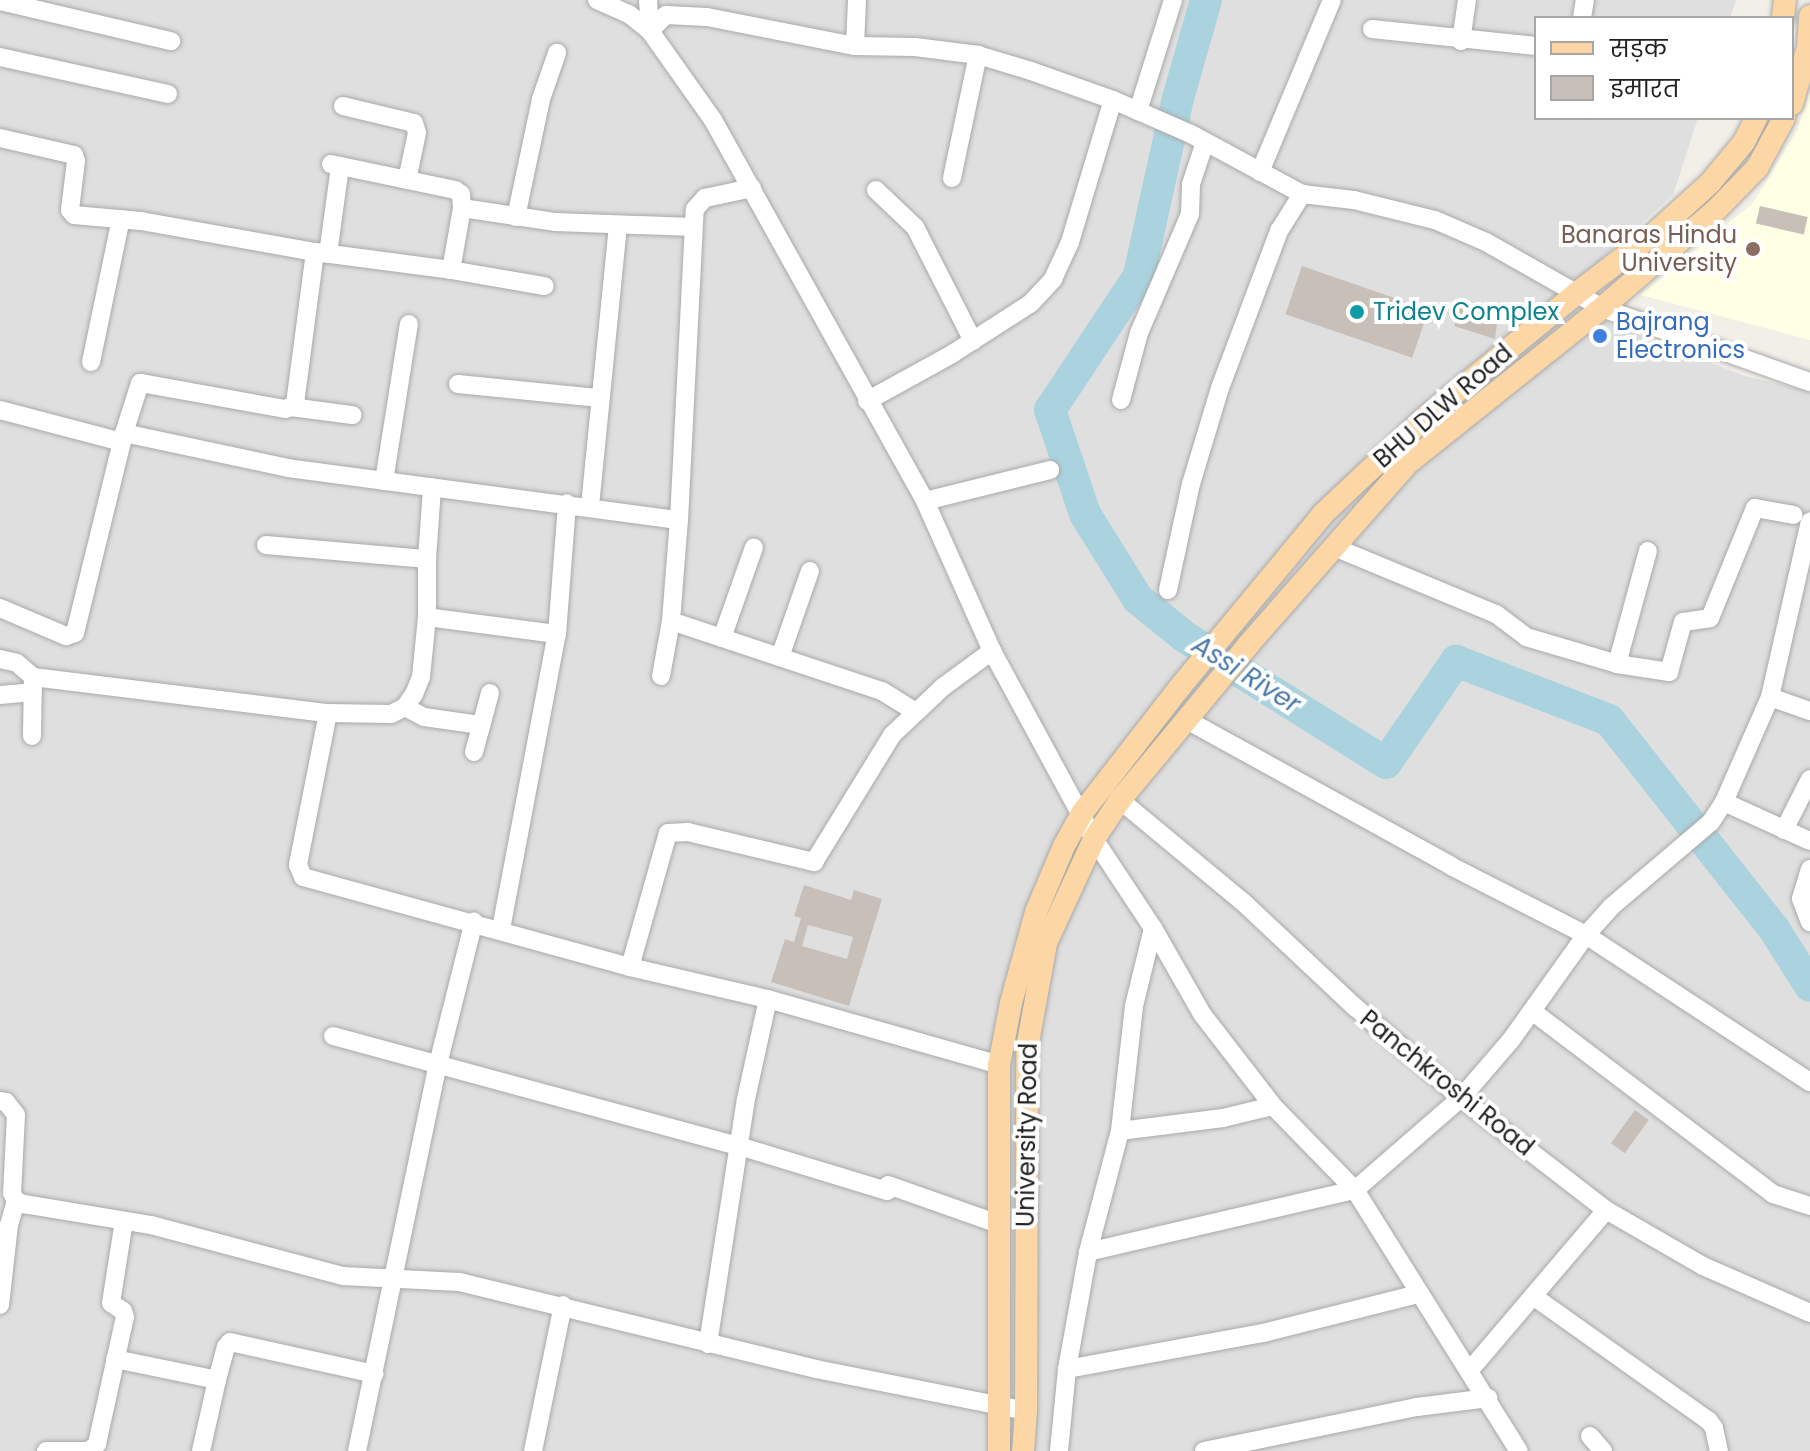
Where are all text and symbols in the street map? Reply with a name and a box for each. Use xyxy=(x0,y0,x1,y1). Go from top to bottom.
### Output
legend xyxy=(1534,16,1794,120)
text: सड़क xyxy=(1610,32,1667,65)
text: इमारत xyxy=(1610,72,1679,105)
place label: Banaras Hindu University xyxy=(1561,221,1737,277)
marker: Banaras Hindu University xyxy=(1744,240,1762,258)
place label: Tridev Complex xyxy=(1373,298,1559,326)
marker: Tridev Complex xyxy=(1348,303,1366,321)
place label: Bajrang Electronics xyxy=(1616,308,1745,364)
marker: Bajrang Electronics xyxy=(1591,327,1609,345)
street label: BHU DLW Road xyxy=(1368,338,1518,474)
water label: Assi River xyxy=(1186,630,1306,720)
street label: Panchkroshi Road xyxy=(1355,1004,1539,1162)
street label: University Road xyxy=(1011,1043,1043,1227)

